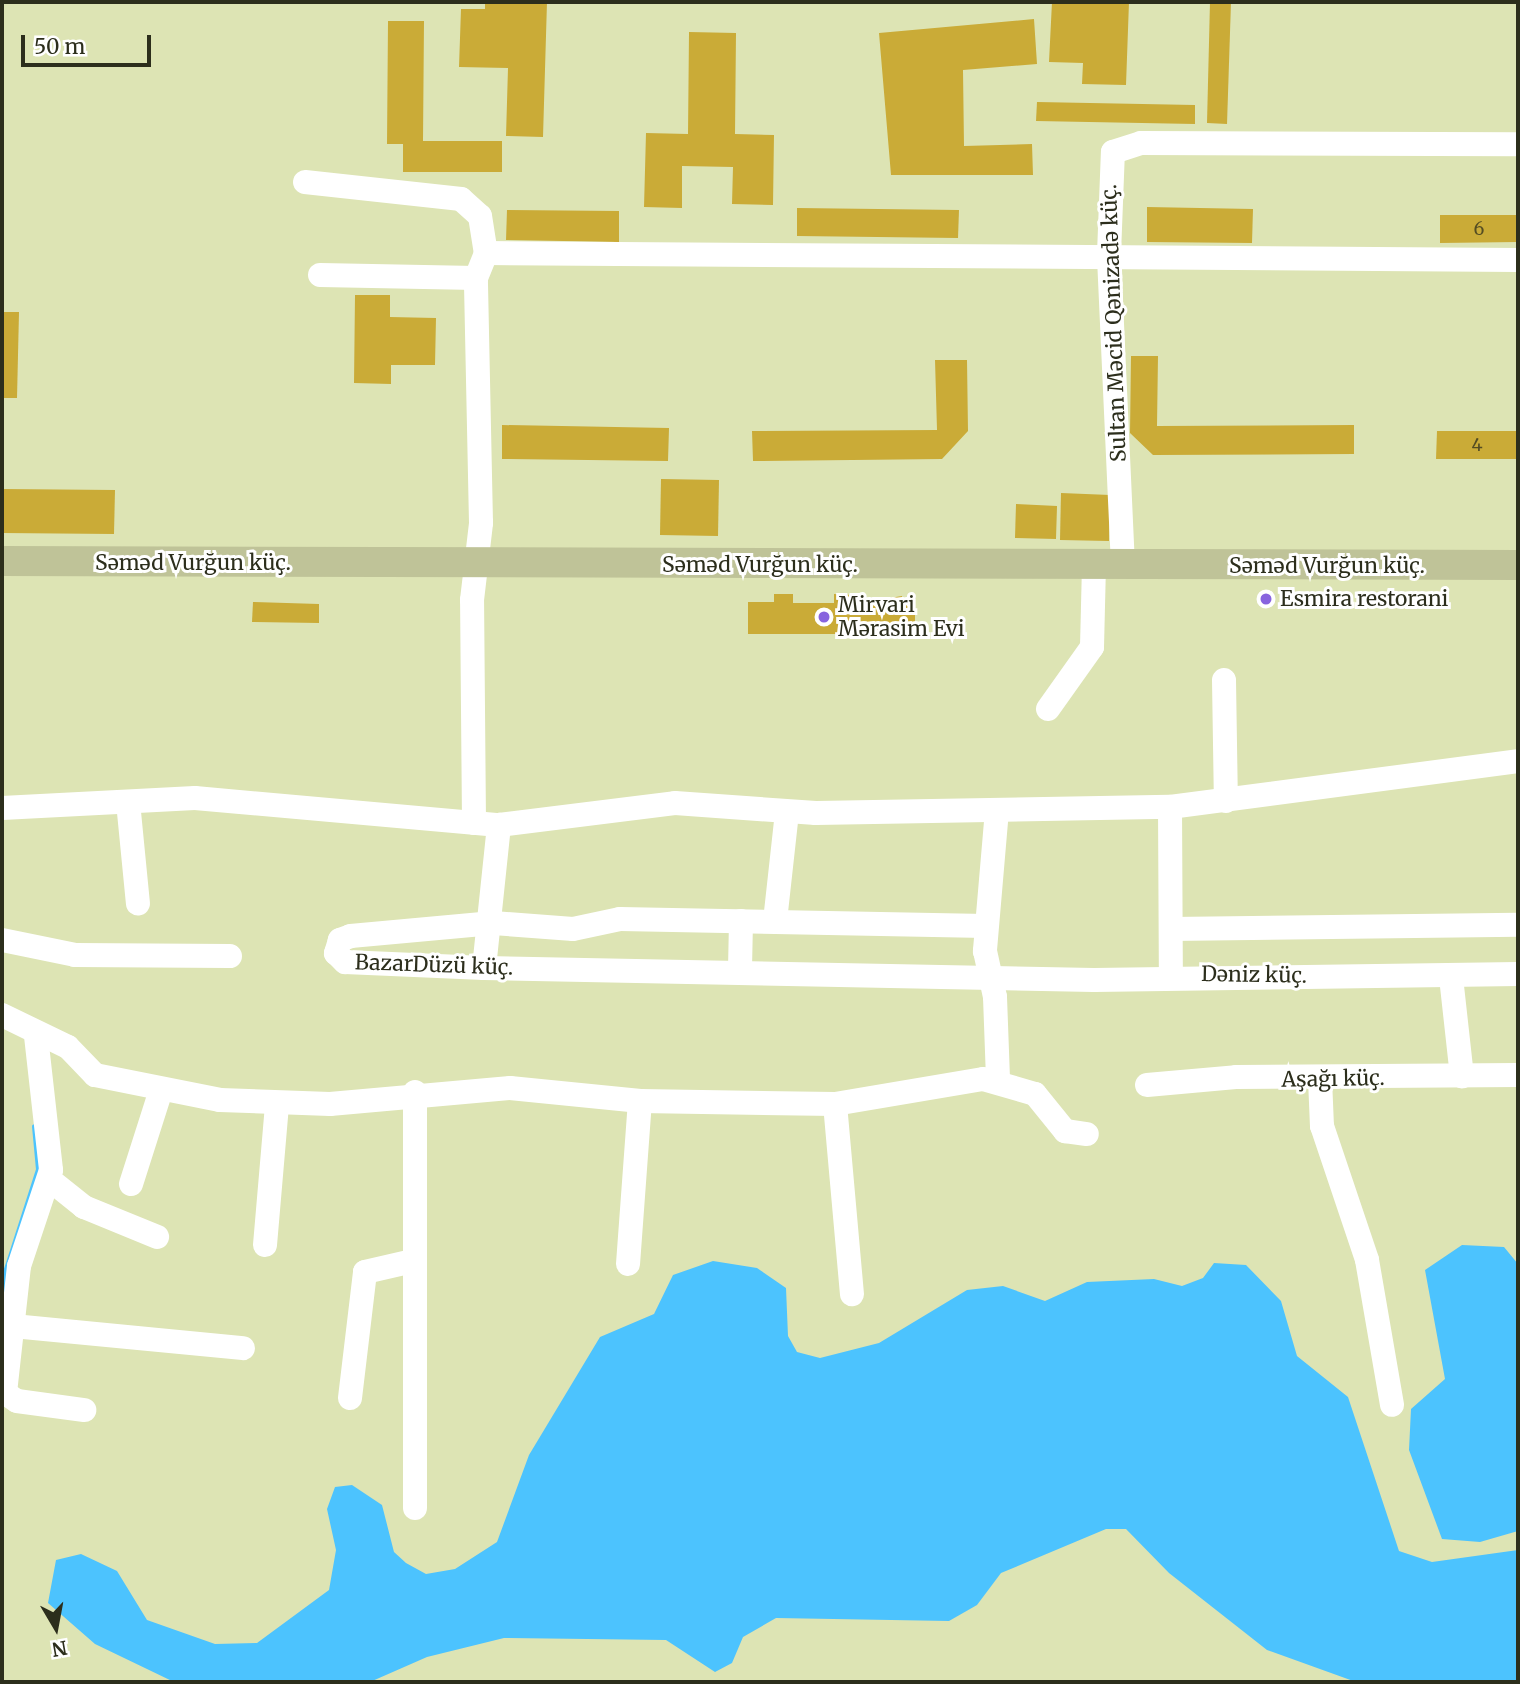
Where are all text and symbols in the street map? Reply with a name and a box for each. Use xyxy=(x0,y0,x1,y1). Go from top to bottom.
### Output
scale bar xyxy=(24,21,154,65)
text: 50 m xyxy=(34,33,85,60)
street label: Sultan Məcid Qənizadə küç. xyxy=(1097,184,1131,462)
house number: 6 xyxy=(1474,218,1484,240)
house number: 4 xyxy=(1471,434,1483,456)
street label: Səməd Vurğun küç. xyxy=(95,550,291,576)
street label: Səməd Vurğun küç. xyxy=(662,552,858,578)
street label: Səməd Vurğun küç. xyxy=(1229,553,1425,579)
place label: Esmira restorani xyxy=(1280,586,1448,612)
marker: Esmira restorani xyxy=(1258,591,1274,607)
place label: Mirvari Mərasim Evi xyxy=(838,592,964,642)
marker: Mirvari Mərasim Evi xyxy=(816,609,832,625)
street label: BazarDüzü küç. xyxy=(354,950,514,980)
street label: Dəniz küç. xyxy=(1201,961,1307,989)
street label: Aşağı küç. xyxy=(1281,1065,1385,1093)
north arrow xyxy=(21,1593,91,1663)
text: N xyxy=(50,1636,69,1662)

